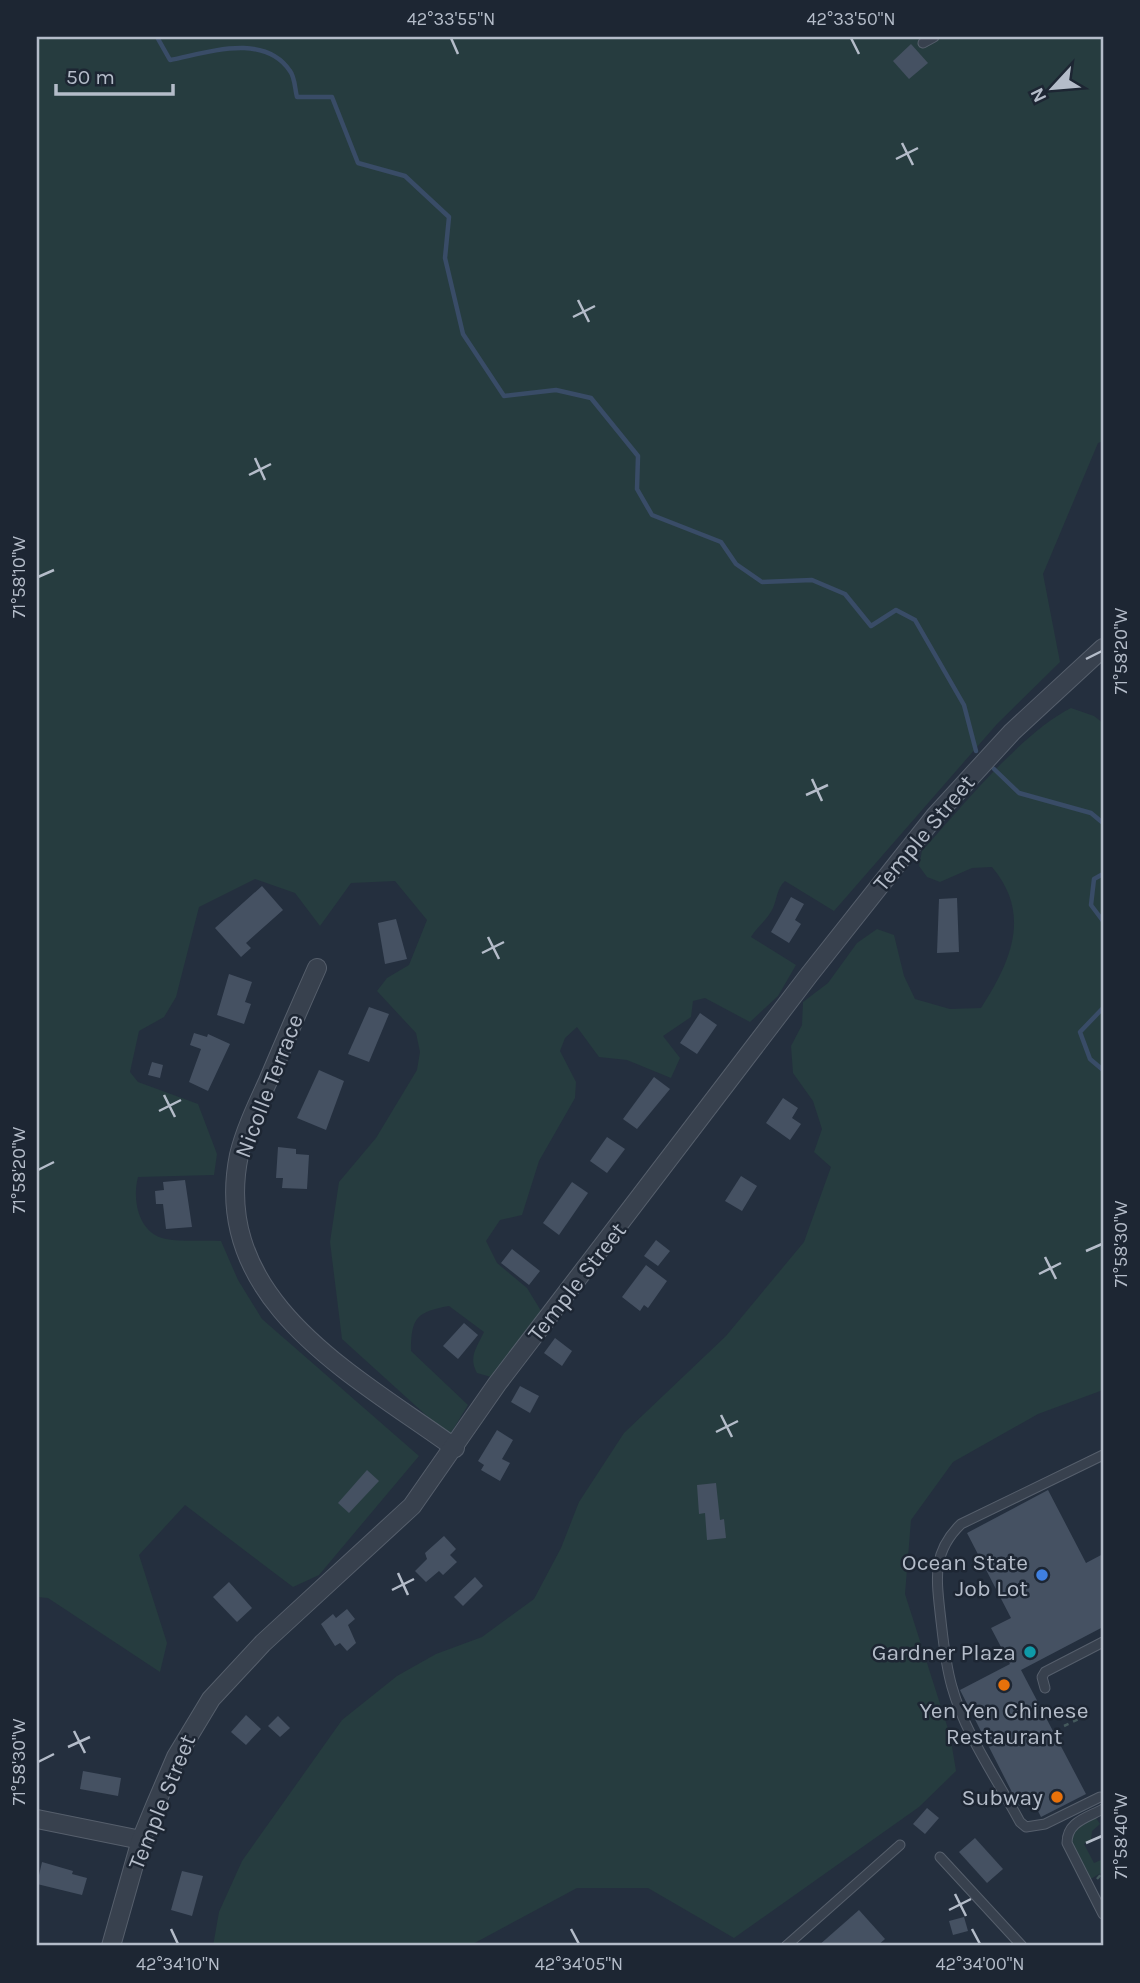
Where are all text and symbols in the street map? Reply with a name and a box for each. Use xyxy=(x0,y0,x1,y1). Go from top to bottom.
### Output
text: 42°33'55"N xyxy=(407,8,495,30)
text: 42°33'50"N xyxy=(807,8,895,30)
scale bar xyxy=(56,52,173,96)
north arrow xyxy=(1018,52,1088,122)
text: 50 m xyxy=(66,65,115,89)
text: N xyxy=(1026,84,1051,106)
text: 71°58'10"W xyxy=(8,536,30,618)
text: 71°58'20"W xyxy=(1110,608,1132,694)
street label: Temple Street xyxy=(868,769,981,897)
street label: Nicolle Terrace xyxy=(229,1010,309,1162)
text: 71°58'20"W xyxy=(8,1127,30,1213)
text: 71°58'30"W xyxy=(1110,1200,1132,1288)
street label: Temple Street xyxy=(522,1217,632,1347)
place label: Ocean State Job Lot xyxy=(902,1549,1028,1602)
marker: Ocean State Job Lot xyxy=(1034,1567,1050,1583)
place label: Gardner Plaza xyxy=(872,1639,1016,1666)
marker: Gardner Plaza xyxy=(1022,1644,1038,1660)
marker: Yen Yen Chinese Restaurant xyxy=(996,1677,1012,1693)
place label: Yen Yen Chinese Restaurant xyxy=(920,1697,1088,1750)
text: 71°58'30"W xyxy=(8,1718,30,1806)
street label: Temple Street xyxy=(123,1730,202,1874)
place label: Subway xyxy=(962,1784,1043,1811)
marker: Subway xyxy=(1049,1789,1065,1805)
text: 71°58'40"W xyxy=(1110,1793,1132,1879)
text: 42°34'10"N xyxy=(136,1953,220,1975)
text: 42°34'05"N xyxy=(535,1953,623,1975)
text: 42°34'00"N xyxy=(936,1953,1024,1975)

